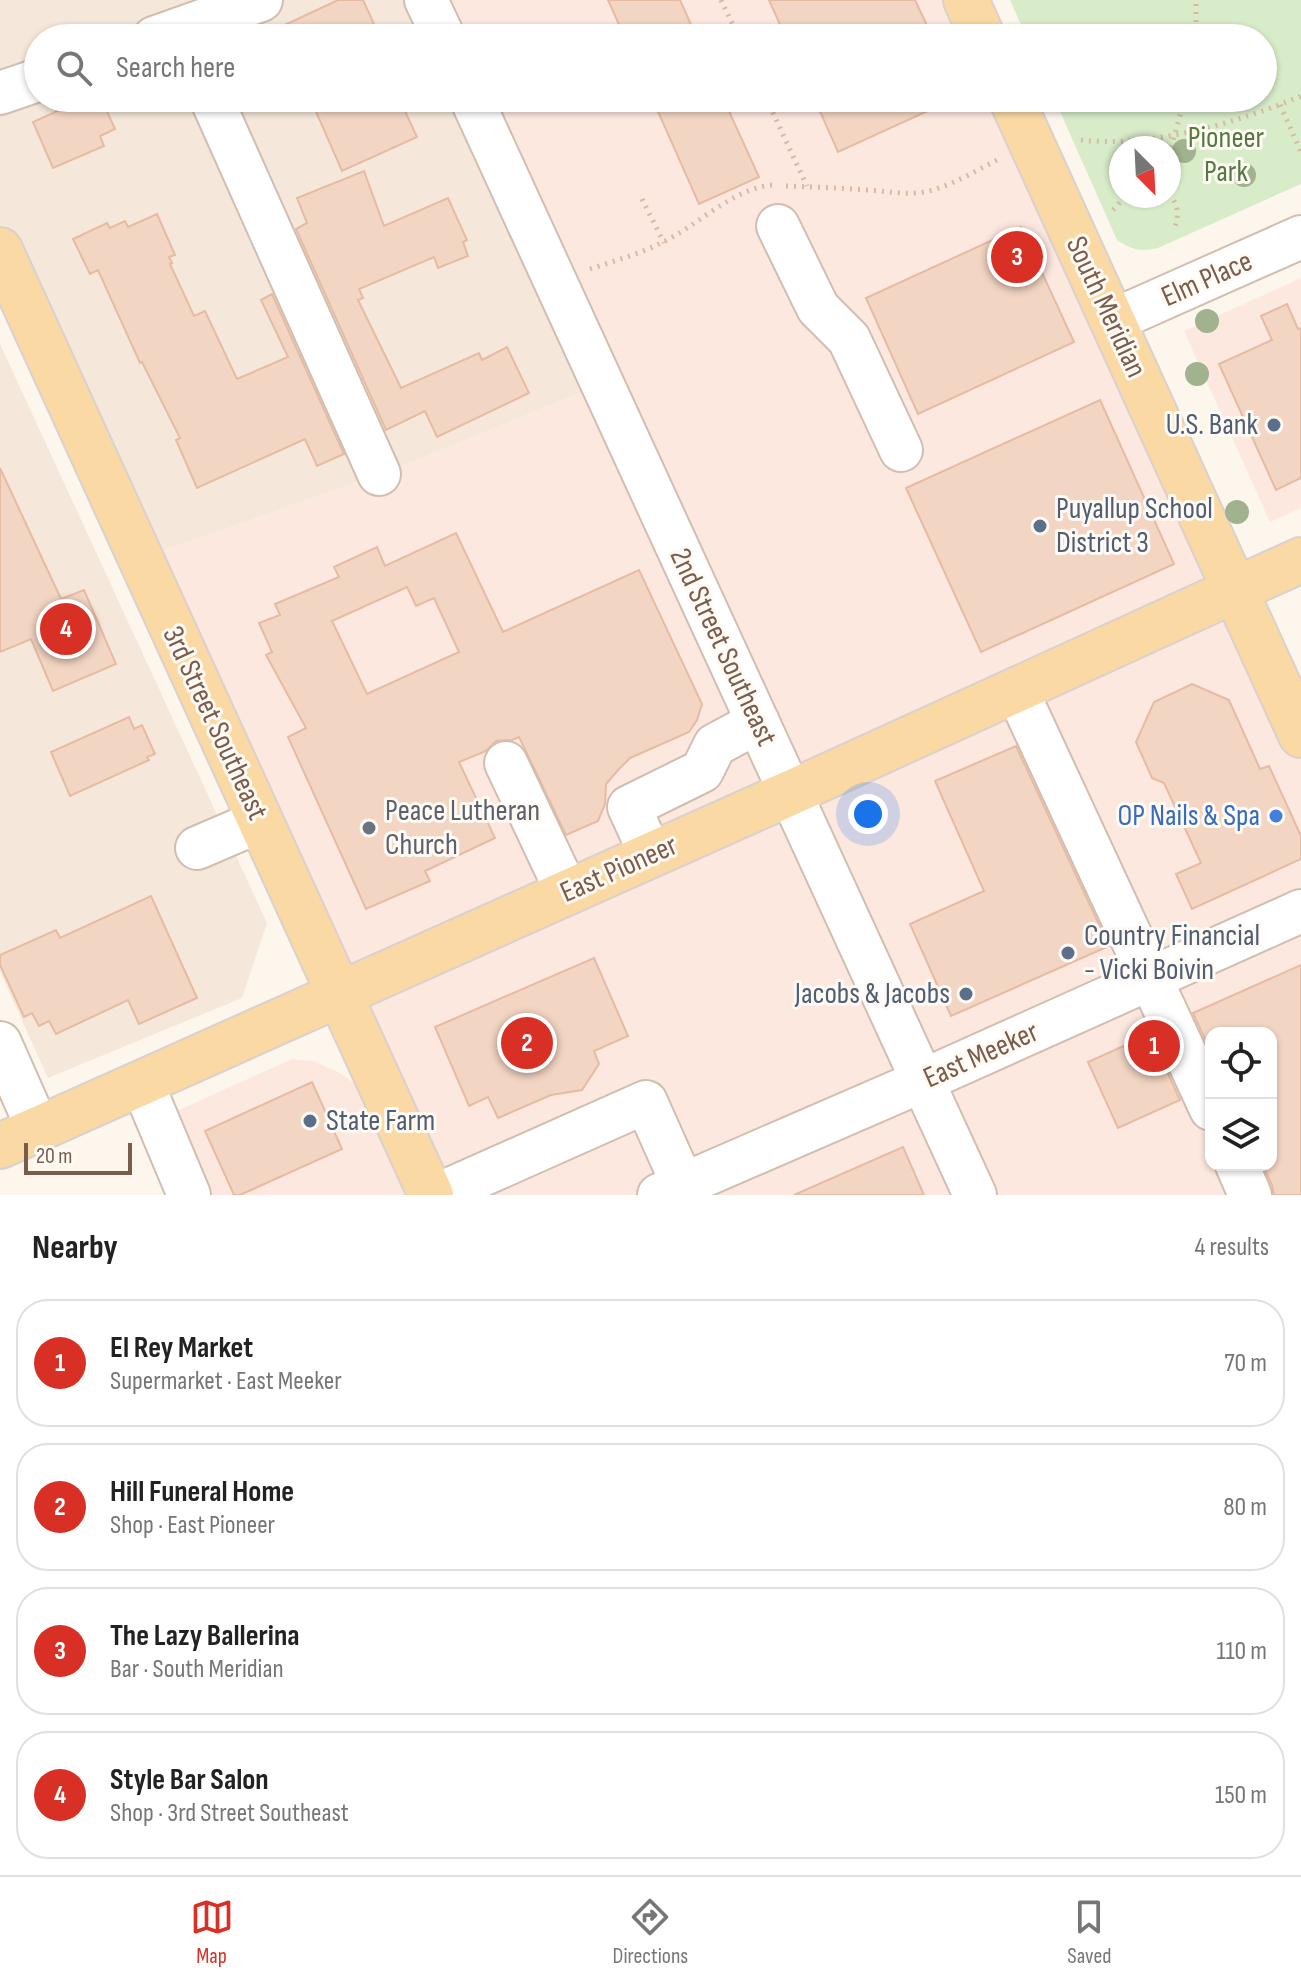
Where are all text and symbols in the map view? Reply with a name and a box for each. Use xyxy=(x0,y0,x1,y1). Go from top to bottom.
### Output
search box xyxy=(24,24,1277,112)
icon: search xyxy=(52,46,96,90)
text: Search here xyxy=(116,50,235,86)
park label: Pioneer Park xyxy=(1188,120,1265,190)
north arrow xyxy=(1109,136,1181,208)
pin: 3 xyxy=(991,227,1043,287)
street label: South Meridian xyxy=(1058,231,1154,383)
street label: Elm Place xyxy=(1156,243,1258,315)
place label: U.S. Bank xyxy=(1166,407,1259,443)
marker: U.S. Bank xyxy=(1265,416,1283,434)
place label: Puyallup School District 3 xyxy=(1056,491,1213,561)
marker: Puyallup School District 3 xyxy=(1031,517,1049,535)
street label: 2nd Street Southeast xyxy=(661,542,785,752)
pin: 4 xyxy=(40,599,92,659)
street label: 3rd Street Southeast xyxy=(154,620,276,826)
place label: Peace Lutheran Church xyxy=(385,793,540,863)
your location xyxy=(848,794,888,834)
place label: OP Nails & Spa xyxy=(1118,798,1260,834)
marker: OP Nails & Spa xyxy=(1267,807,1285,825)
marker: Peace Lutheran Church xyxy=(360,819,378,837)
street label: East Pioneer xyxy=(555,827,683,911)
place label: Country Financial - Vicki Boivin xyxy=(1084,918,1260,988)
marker: Country Financial - Vicki Boivin xyxy=(1059,944,1077,962)
place label: Jacobs & Jacobs xyxy=(794,976,950,1012)
marker: Jacobs & Jacobs xyxy=(957,985,975,1003)
pin: 2 xyxy=(501,1013,553,1073)
street label: East Meeker xyxy=(918,1014,1044,1096)
pin: 1 xyxy=(1128,1016,1180,1076)
map controls xyxy=(1205,1027,1277,1171)
button: locate xyxy=(1205,1027,1277,1099)
button: layers xyxy=(1205,1099,1277,1171)
place label: State Farm xyxy=(326,1103,435,1139)
marker: State Farm xyxy=(301,1112,319,1130)
scale bar xyxy=(24,1139,132,1175)
text: 20 m xyxy=(36,1143,73,1170)
text: Nearby xyxy=(32,1227,118,1268)
text: 4 results xyxy=(1194,1232,1269,1263)
text: El Rey Market xyxy=(110,1330,253,1366)
text: 1 xyxy=(55,1348,65,1379)
text: 70 m xyxy=(1224,1348,1267,1379)
text: Supermarket · East Meeker xyxy=(110,1366,342,1397)
text: Hill Funeral Home xyxy=(110,1474,294,1510)
text: 2 xyxy=(54,1492,66,1523)
text: 80 m xyxy=(1223,1492,1267,1523)
text: Shop · East Pioneer xyxy=(110,1510,275,1541)
text: The Lazy Ballerina xyxy=(110,1618,300,1654)
text: 3 xyxy=(54,1636,66,1667)
text: 110 m xyxy=(1216,1636,1267,1667)
text: Bar · South Meridian xyxy=(110,1654,284,1685)
text: Style Bar Salon xyxy=(110,1762,269,1798)
text: 4 xyxy=(54,1780,66,1811)
text: 150 m xyxy=(1215,1780,1267,1811)
text: Shop · 3rd Street Southeast xyxy=(110,1798,349,1829)
tab: Map xyxy=(190,1895,234,1970)
tab: Directions xyxy=(613,1895,688,1970)
tab: Saved xyxy=(1067,1895,1111,1970)

